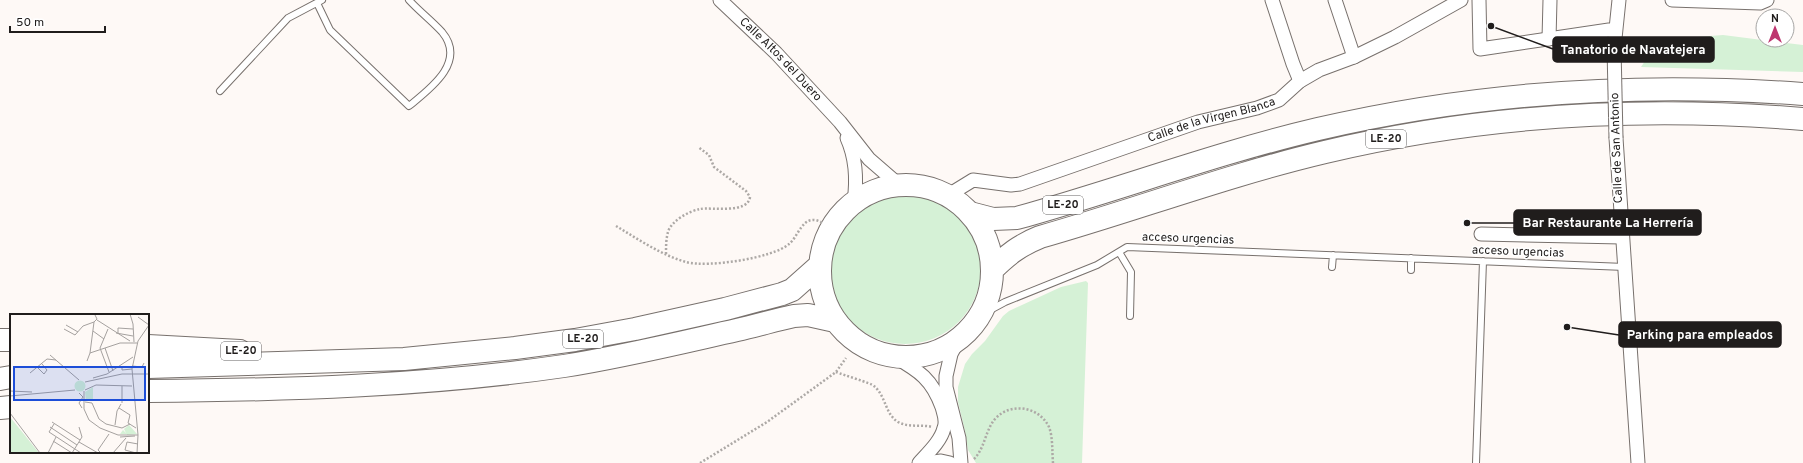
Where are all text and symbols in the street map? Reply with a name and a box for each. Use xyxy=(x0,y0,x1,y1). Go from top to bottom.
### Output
scale bar xyxy=(10,8,105,34)
north arrow xyxy=(1755,8,1795,48)
text: N xyxy=(1771,12,1779,26)
street label: Calle Altos del Duero xyxy=(736,14,825,105)
text: 50 m xyxy=(16,15,44,31)
callout: Tanatorio de Navatejera xyxy=(1553,37,1714,62)
text: Tanatorio de Navatejera xyxy=(1560,43,1706,59)
street label: Calle de San Antonio xyxy=(1607,92,1627,204)
street label: Calle de la Virgen Blanca xyxy=(1146,94,1278,147)
road number: LE-20 xyxy=(1366,130,1406,148)
road number: LE-20 xyxy=(1043,196,1083,214)
callout: Bar Restaurante La Herrería xyxy=(1514,210,1701,235)
text: Bar Restaurante La Herrería xyxy=(1522,216,1694,232)
street label: acceso urgencias xyxy=(1142,229,1234,249)
street label: acceso urgencias xyxy=(1472,242,1564,262)
inset map xyxy=(10,314,149,453)
callout: Parking para empleados xyxy=(1619,322,1781,347)
text: Parking para empleados xyxy=(1627,328,1773,344)
road number: LE-20 xyxy=(563,330,603,348)
road number: LE-20 xyxy=(221,342,261,360)

